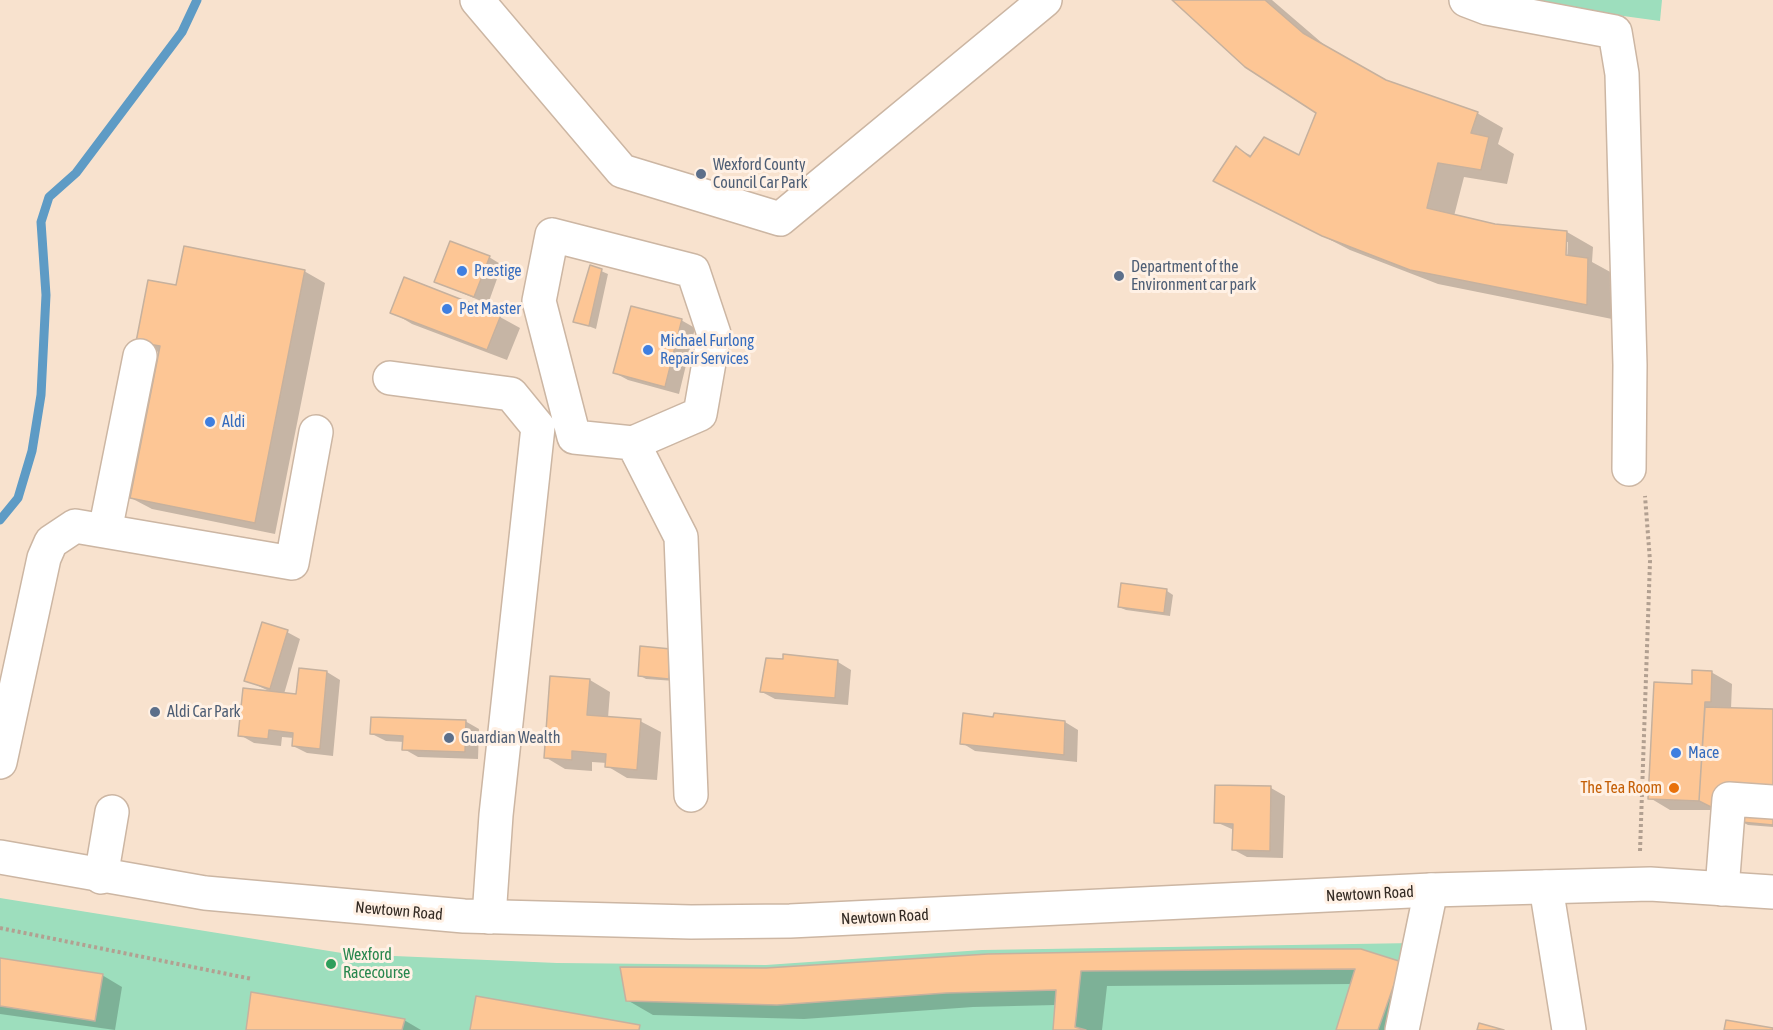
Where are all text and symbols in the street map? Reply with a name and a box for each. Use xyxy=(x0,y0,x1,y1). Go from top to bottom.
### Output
place label: Wexford County Council Car Park xyxy=(713,155,808,193)
marker: Wexford County Council Car Park xyxy=(694,167,708,181)
place label: Department of the Environment car park xyxy=(1131,257,1256,295)
place label: Prestige xyxy=(474,261,522,281)
marker: Prestige xyxy=(455,264,469,278)
marker: Department of the Environment car park xyxy=(1112,269,1126,283)
place label: Pet Master xyxy=(459,299,521,319)
marker: Pet Master xyxy=(440,302,454,316)
place label: Michael Furlong Repair Services xyxy=(660,331,754,369)
marker: Michael Furlong Repair Services xyxy=(641,343,655,357)
place label: Aldi xyxy=(222,412,245,432)
marker: Aldi xyxy=(203,415,217,429)
place label: Aldi Car Park xyxy=(167,702,241,722)
marker: Aldi Car Park xyxy=(148,705,162,719)
place label: Guardian Wealth xyxy=(461,728,560,748)
marker: Guardian Wealth xyxy=(442,731,456,745)
place label: Mace xyxy=(1688,743,1719,763)
marker: Mace xyxy=(1669,746,1683,760)
place label: The Tea Room xyxy=(1581,778,1662,798)
marker: The Tea Room xyxy=(1667,781,1681,795)
street label: Newtown Road xyxy=(1326,882,1414,906)
street label: Newtown Road xyxy=(354,898,444,924)
street label: Newtown Road xyxy=(841,905,929,929)
place label: Wexford Racecourse xyxy=(343,945,410,983)
marker: Wexford Racecourse xyxy=(324,957,338,971)

